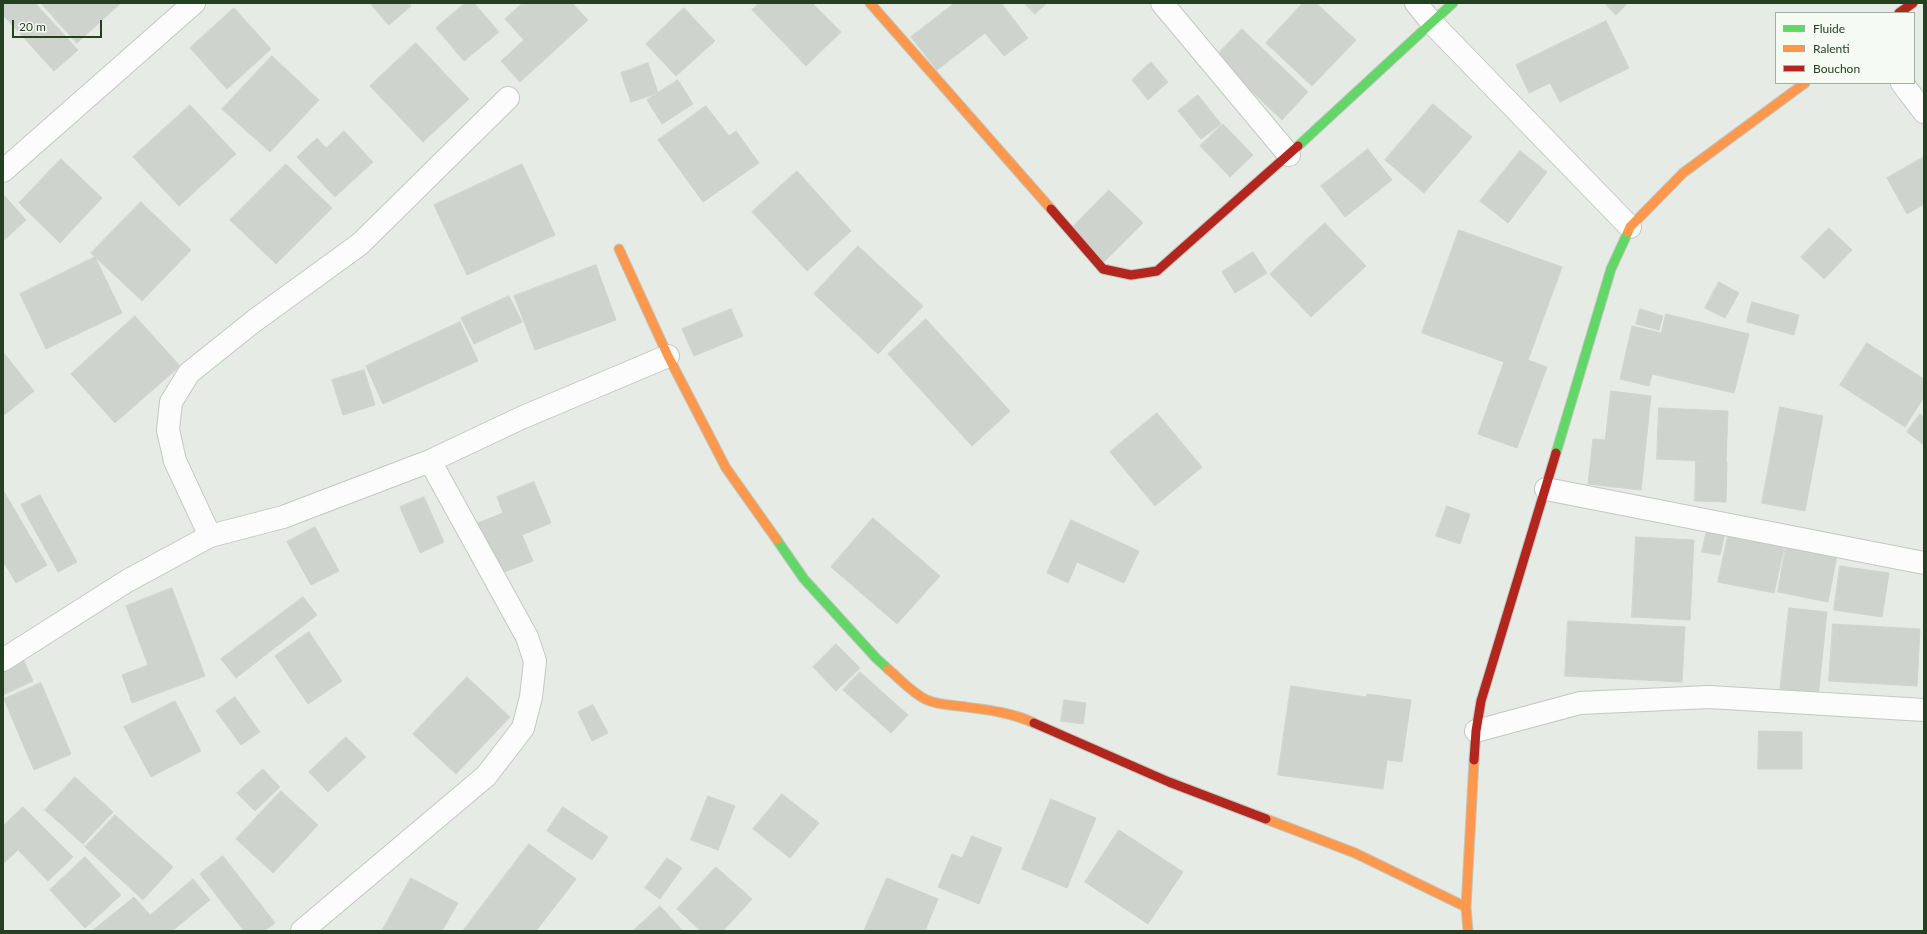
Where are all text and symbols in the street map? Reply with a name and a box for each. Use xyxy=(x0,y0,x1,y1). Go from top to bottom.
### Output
scale bar xyxy=(14,12,104,38)
legend xyxy=(1775,12,1915,84)
text: 20 m xyxy=(19,19,46,34)
text: Fluide xyxy=(1813,21,1845,36)
text: Ralenti xyxy=(1813,41,1850,56)
text: Bouchon xyxy=(1813,61,1860,76)

